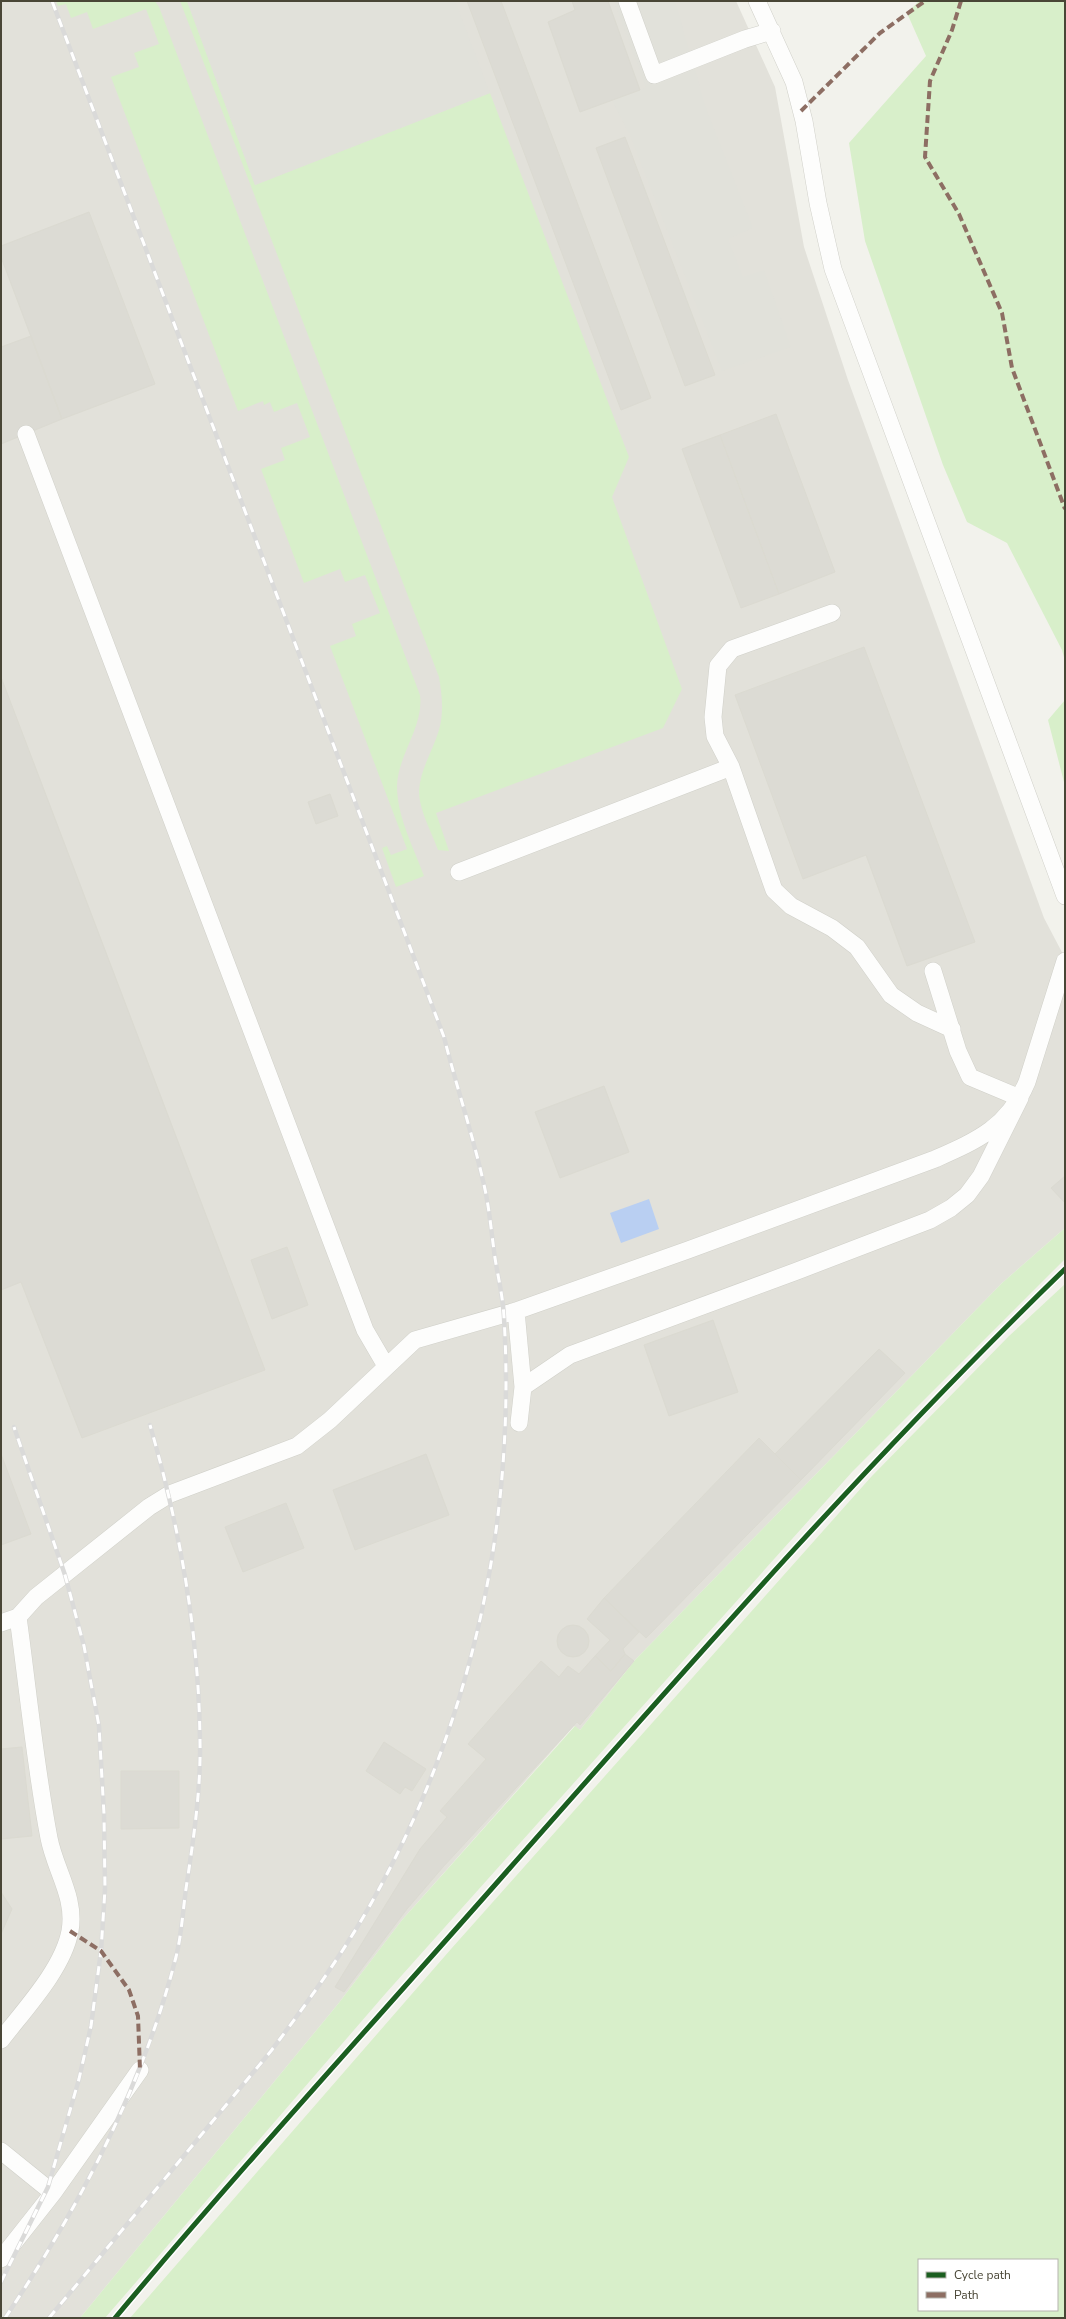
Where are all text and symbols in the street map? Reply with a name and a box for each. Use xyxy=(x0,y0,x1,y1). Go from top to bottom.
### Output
legend xyxy=(918,2259,1058,2311)
text: Cycle path xyxy=(954,2267,1011,2283)
text: Path xyxy=(954,2287,979,2303)

